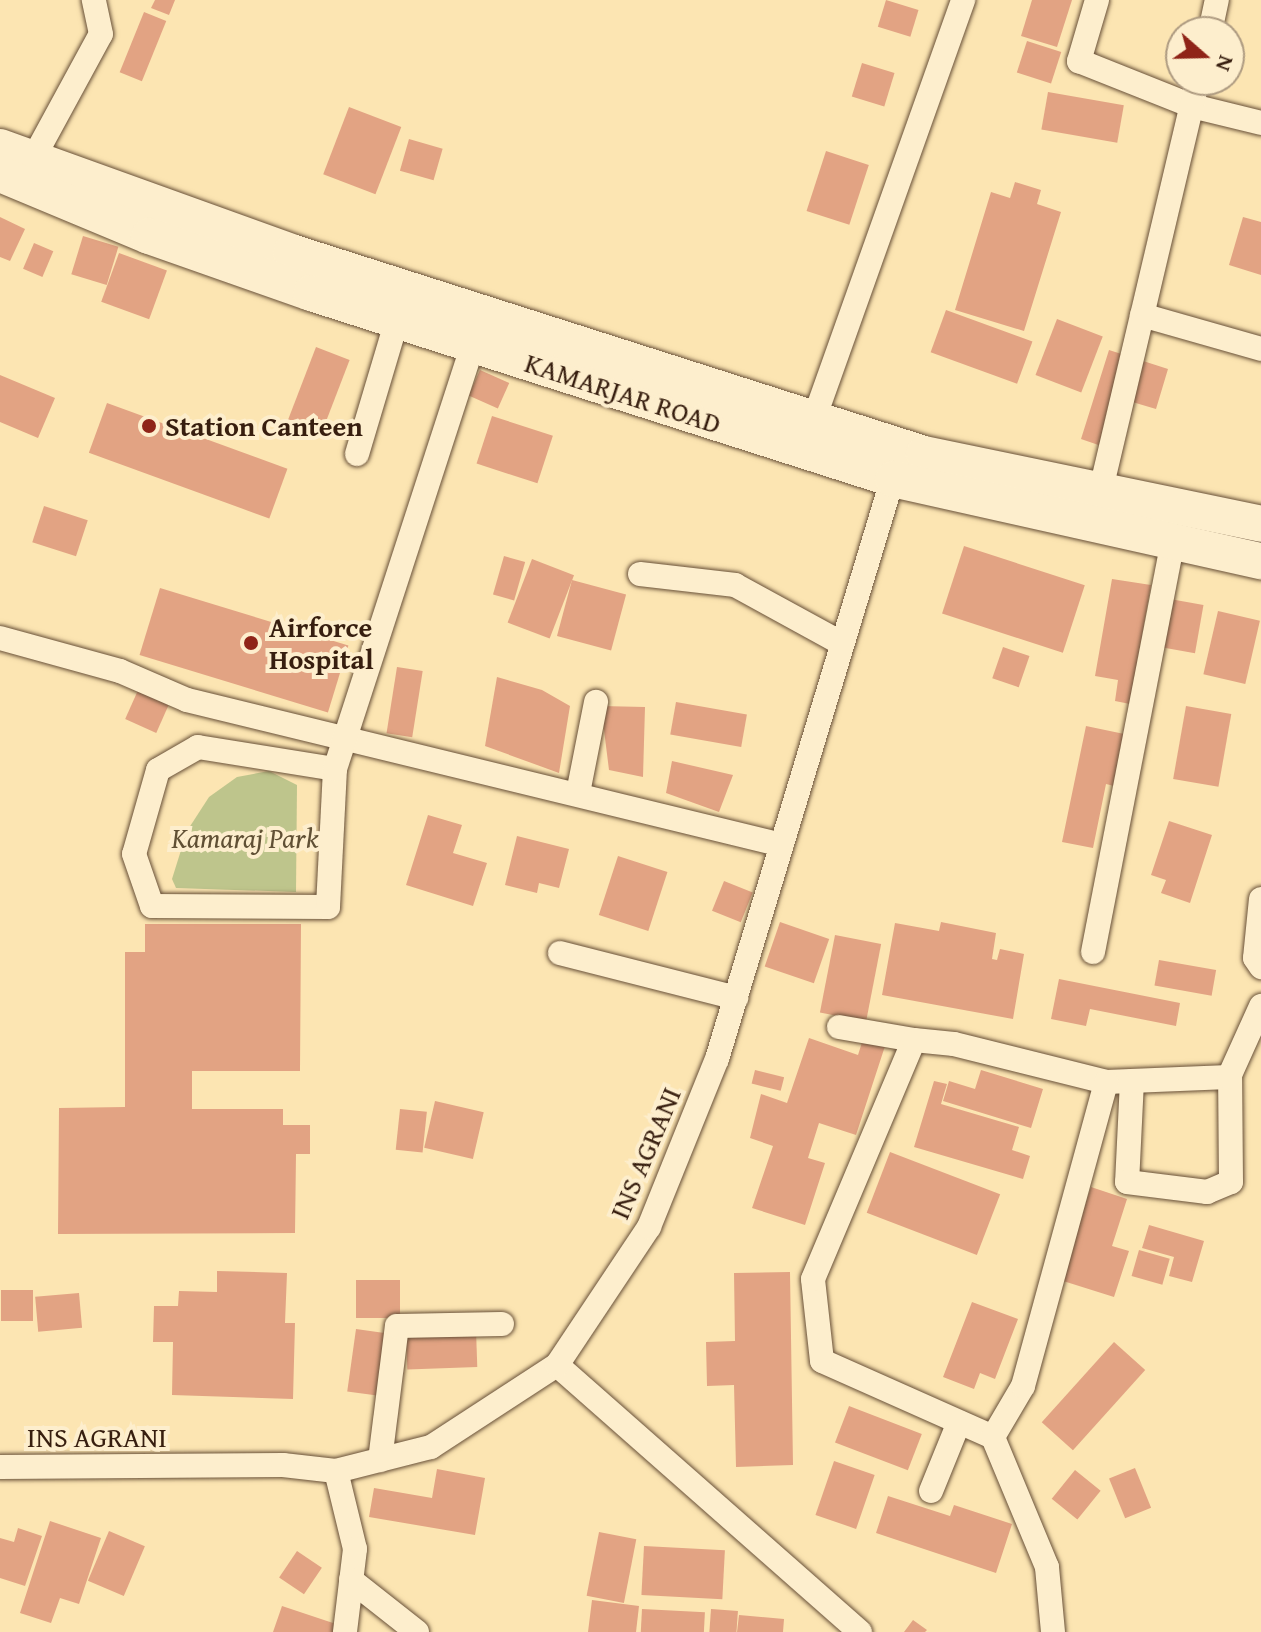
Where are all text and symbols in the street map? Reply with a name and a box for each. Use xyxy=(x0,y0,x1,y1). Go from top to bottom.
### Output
north arrow xyxy=(1165,16,1245,96)
text: N xyxy=(1208,51,1243,76)
street label: KAMARJAR ROAD xyxy=(521,346,725,440)
place label: Station Canteen xyxy=(165,409,363,443)
marker: Station Canteen xyxy=(140,417,158,435)
place label: Airforce Hospital xyxy=(269,610,374,676)
marker: Airforce Hospital xyxy=(240,632,262,654)
park label: Kamaraj Park xyxy=(172,821,318,855)
street label: INS AGRANI xyxy=(602,1082,688,1224)
street label: INS AGRANI xyxy=(27,1420,167,1454)

